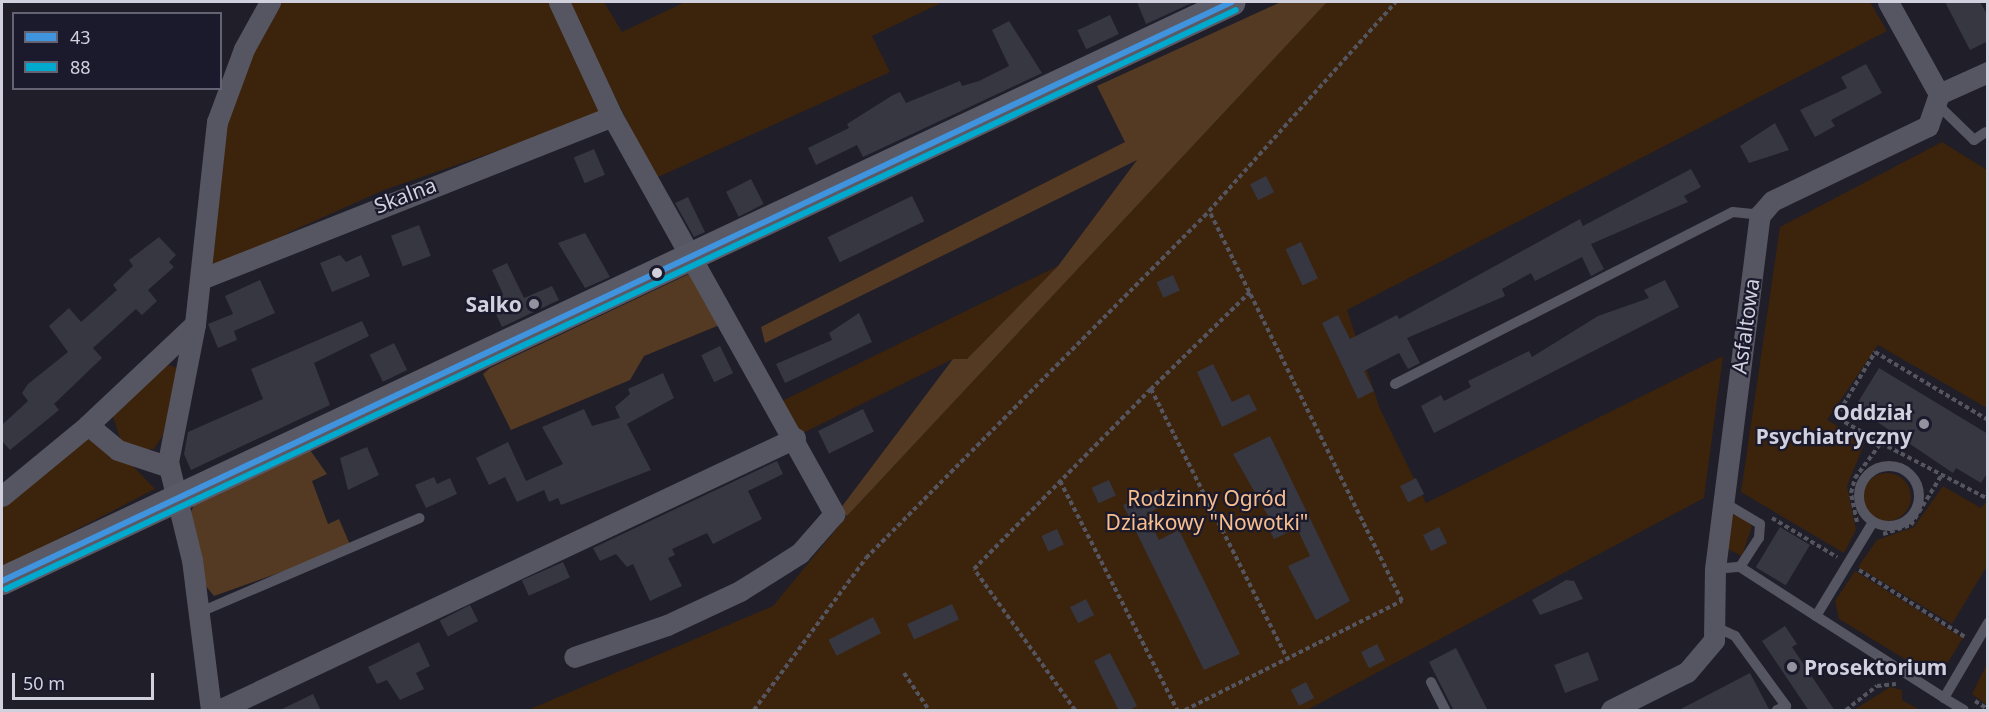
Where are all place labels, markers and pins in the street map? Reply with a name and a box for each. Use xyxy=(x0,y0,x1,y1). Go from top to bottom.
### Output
unlabelled marker xyxy=(651,267,663,279)
place label: Salko xyxy=(465,291,522,317)
marker: Salko xyxy=(527,297,541,311)
place label: Oddział Psychiatryczny xyxy=(1756,399,1912,449)
marker: Oddział Psychiatryczny xyxy=(1917,417,1931,431)
place label: Prosektorium xyxy=(1804,654,1947,680)
marker: Prosektorium xyxy=(1785,660,1799,674)

